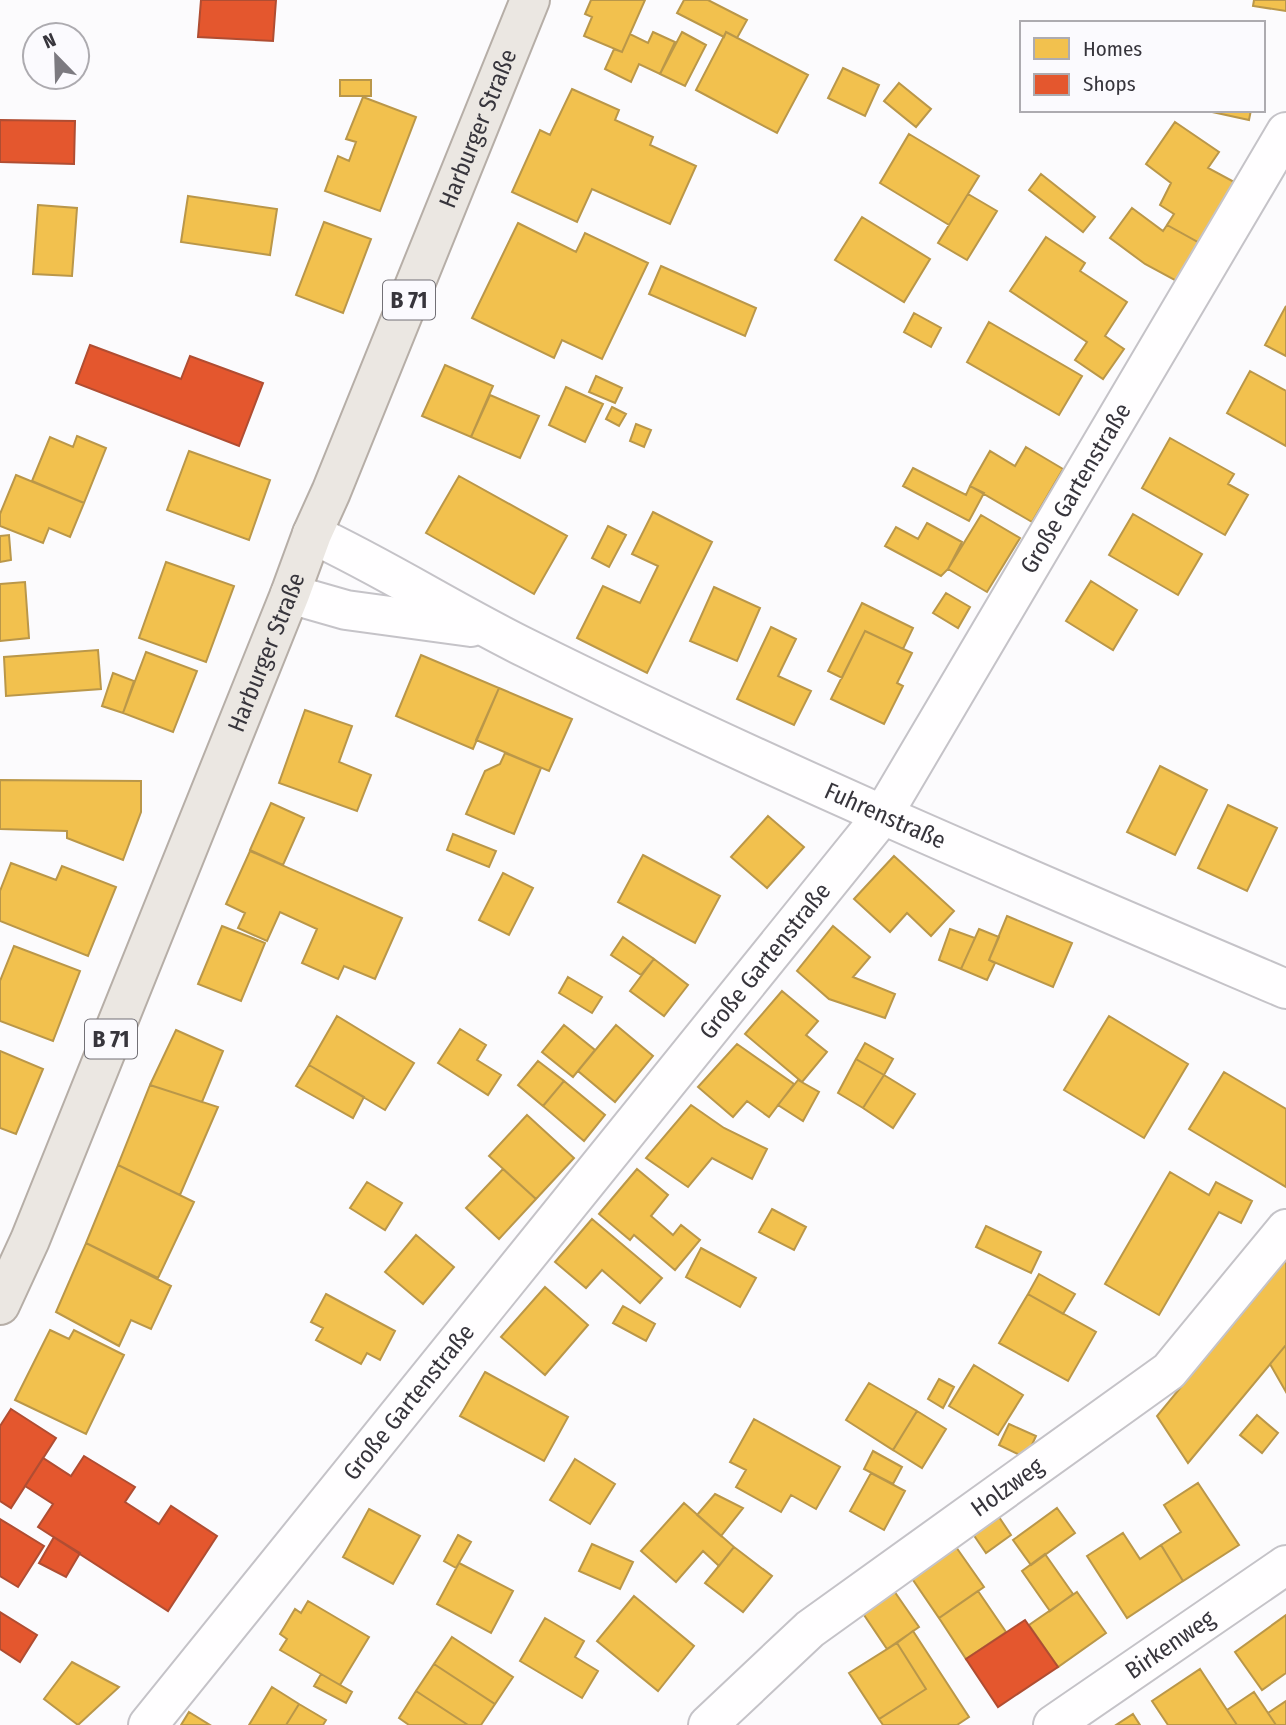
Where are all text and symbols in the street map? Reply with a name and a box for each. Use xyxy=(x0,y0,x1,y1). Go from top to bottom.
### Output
north arrow xyxy=(21,21,91,91)
legend xyxy=(1020,21,1265,112)
text: N xyxy=(40,28,59,54)
text: Homes xyxy=(1083,36,1142,62)
street label: Harburger Straße xyxy=(433,45,523,212)
text: Shops xyxy=(1083,71,1136,97)
road number: B 71 xyxy=(383,280,435,320)
street label: Große Gartenstraße xyxy=(1015,398,1137,578)
street label: Harburger Straße xyxy=(222,569,311,736)
street label: Fuhrenstraße xyxy=(820,777,950,855)
street label: Große Gartenstraße xyxy=(694,877,836,1045)
road number: B 71 xyxy=(85,1020,137,1058)
street label: Große Gartenstraße xyxy=(337,1318,480,1486)
street label: Holzweg xyxy=(966,1451,1049,1523)
street label: Birkenweg xyxy=(1120,1604,1221,1685)

